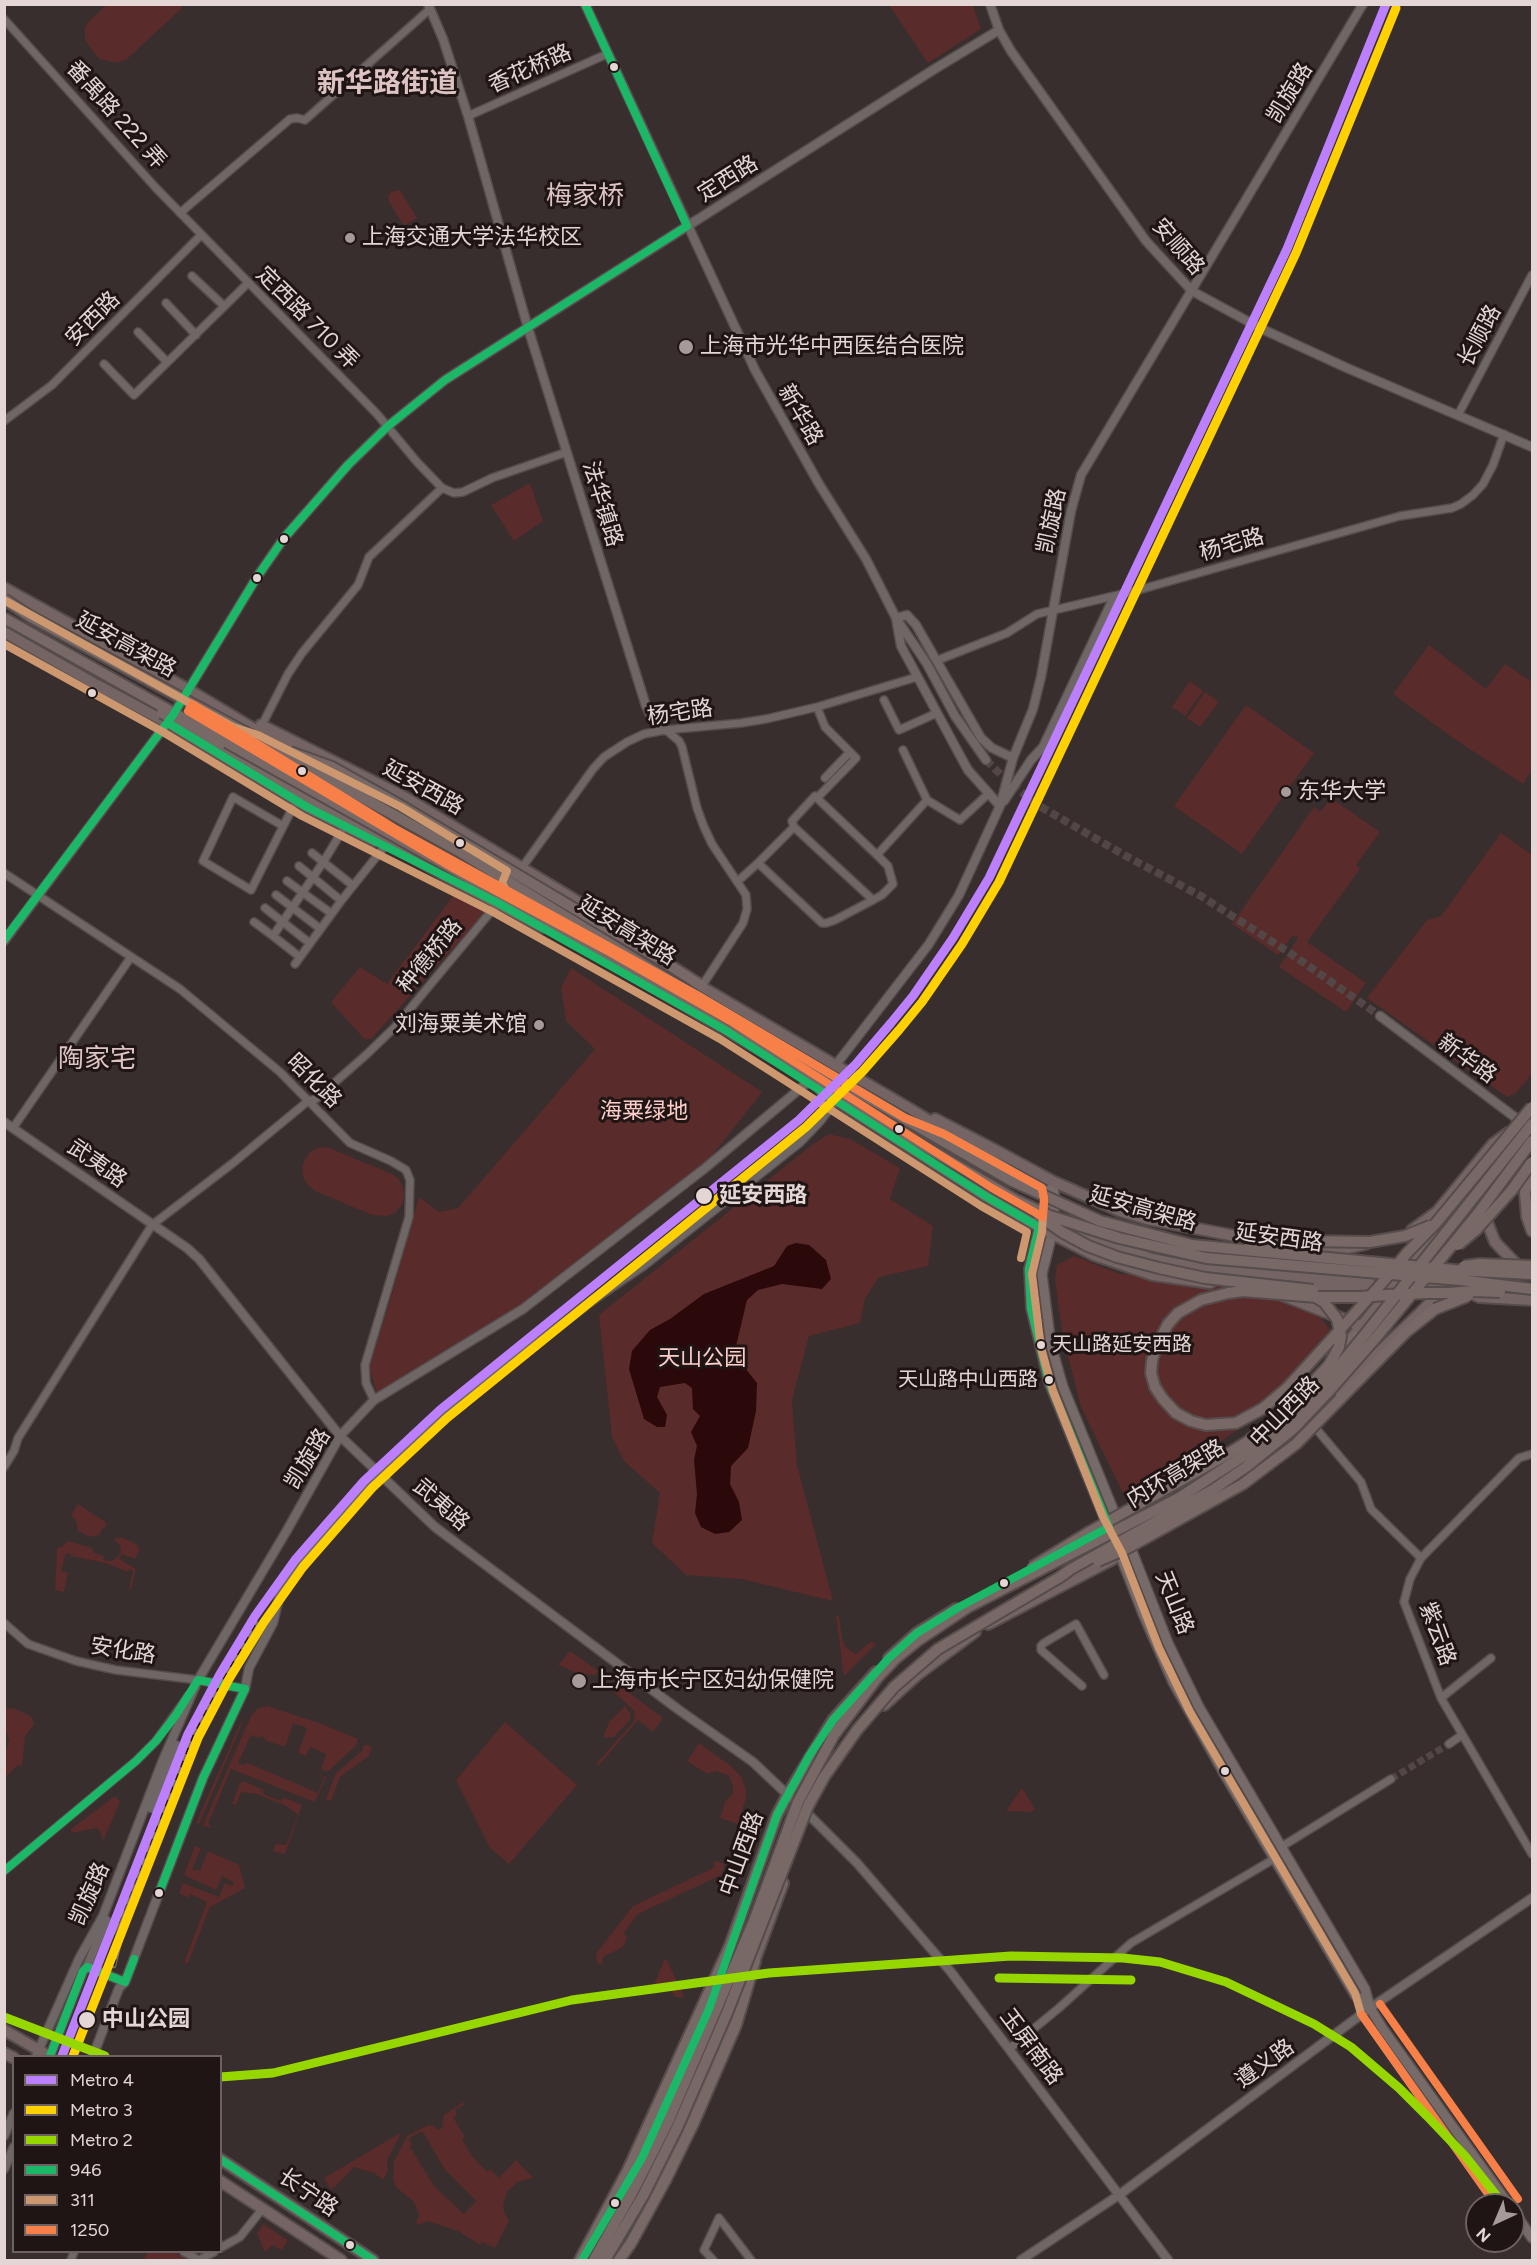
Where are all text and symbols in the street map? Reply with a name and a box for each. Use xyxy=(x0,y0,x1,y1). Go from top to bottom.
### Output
street label: 香花桥路 xyxy=(484,39,576,99)
street label: 番禺路 222 弄 xyxy=(61,56,171,174)
street label: 凯旋路 xyxy=(1262,58,1318,128)
unlabelled marker xyxy=(608,61,620,73)
district label: 新华路街道 xyxy=(317,67,457,101)
street label: 定西路 xyxy=(693,150,763,208)
district label: 梅家桥 xyxy=(546,180,624,212)
street label: 安顺路 xyxy=(1146,213,1210,281)
place label: 上海交通大学法华校区 xyxy=(362,225,582,251)
marker: 上海交通大学法华校区 xyxy=(343,231,357,245)
street label: 定西路 710 弄 xyxy=(250,261,364,375)
street label: 安西路 xyxy=(60,286,126,352)
street label: 长顺路 xyxy=(1453,301,1507,371)
place label: 上海市光华中西医结合医院 xyxy=(700,334,964,360)
marker: 上海市光华中西医结合医院 xyxy=(677,338,695,356)
street label: 新华路 xyxy=(772,380,828,450)
street label: 法华镇路 xyxy=(577,458,627,550)
street label: 凯旋路 xyxy=(1032,486,1072,556)
street label: 杨宅路 xyxy=(1197,523,1267,567)
unlabelled marker xyxy=(278,533,290,545)
unlabelled marker xyxy=(251,572,263,584)
street label: 延安高架路 xyxy=(71,607,181,683)
unlabelled marker xyxy=(86,687,98,699)
street label: 杨宅路 xyxy=(645,695,715,731)
street label: 延安西路 xyxy=(378,755,468,821)
unlabelled marker xyxy=(296,765,308,777)
place label: 东华大学 xyxy=(1298,779,1386,805)
marker: 东华大学 xyxy=(1279,785,1293,799)
unlabelled marker xyxy=(454,837,466,849)
street label: 延安高架路 xyxy=(573,891,681,971)
street label: 种德桥路 xyxy=(392,913,468,999)
place label: 刘海粟美术馆 xyxy=(395,1012,527,1038)
marker: 刘海粟美术馆 xyxy=(532,1018,546,1032)
street label: 新华路 xyxy=(1433,1029,1501,1089)
district label: 陶家宅 xyxy=(58,1043,136,1075)
street label: 昭化路 xyxy=(281,1048,347,1114)
park label: 海粟绿地 xyxy=(600,1099,688,1125)
unlabelled marker xyxy=(893,1123,905,1135)
street label: 武夷路 xyxy=(62,1134,132,1194)
street label: 延安高架路 xyxy=(1086,1181,1200,1237)
place label: 延安西路 xyxy=(719,1183,807,1209)
marker: 延安西路 xyxy=(694,1186,714,1206)
street label: 延安西路 xyxy=(1234,1219,1324,1257)
place label: 天山路延安西路 xyxy=(1052,1333,1192,1357)
marker: 天山路延安西路 xyxy=(1035,1339,1047,1351)
park label: 天山公园 xyxy=(658,1346,746,1372)
place label: 天山路中山西路 xyxy=(898,1368,1038,1392)
street label: 中山西路 xyxy=(1245,1371,1325,1453)
marker: 天山路中山西路 xyxy=(1043,1374,1055,1386)
street label: 凯旋路 xyxy=(280,1424,336,1494)
street label: 内环高架路 xyxy=(1122,1434,1230,1514)
street label: 武夷路 xyxy=(407,1473,475,1537)
street label: 天山路 xyxy=(1149,1567,1199,1639)
unlabelled marker xyxy=(998,1577,1010,1589)
street label: 紫云路 xyxy=(1413,1598,1461,1670)
street label: 安化路 xyxy=(88,1633,158,1669)
place label: 上海市长宁区妇幼保健院 xyxy=(592,1668,834,1694)
marker: 上海市长宁区妇幼保健院 xyxy=(570,1672,588,1690)
unlabelled marker xyxy=(1219,1765,1231,1777)
street label: 中山西路 xyxy=(715,1808,769,1900)
street label: 凯旋路 xyxy=(65,1858,115,1930)
unlabelled marker xyxy=(153,1887,165,1899)
street label: 玉屏南路 xyxy=(994,2004,1068,2090)
place label: 中山公园 xyxy=(102,2007,190,2033)
marker: 中山公园 xyxy=(77,2010,97,2030)
street label: 遵义路 xyxy=(1231,2034,1299,2094)
legend xyxy=(12,2055,222,2253)
text: Metro 4 xyxy=(70,2069,134,2091)
text: Metro 3 xyxy=(70,2099,133,2121)
text: Metro 2 xyxy=(70,2129,133,2151)
text: 946 xyxy=(70,2159,102,2181)
street label: 长宁路 xyxy=(273,2164,343,2222)
text: 311 xyxy=(70,2189,95,2211)
north arrow xyxy=(1465,2193,1525,2253)
unlabelled marker xyxy=(609,2197,621,2209)
text: 1250 xyxy=(70,2219,109,2241)
text: N xyxy=(1472,2224,1495,2246)
unlabelled marker xyxy=(344,2239,356,2251)

